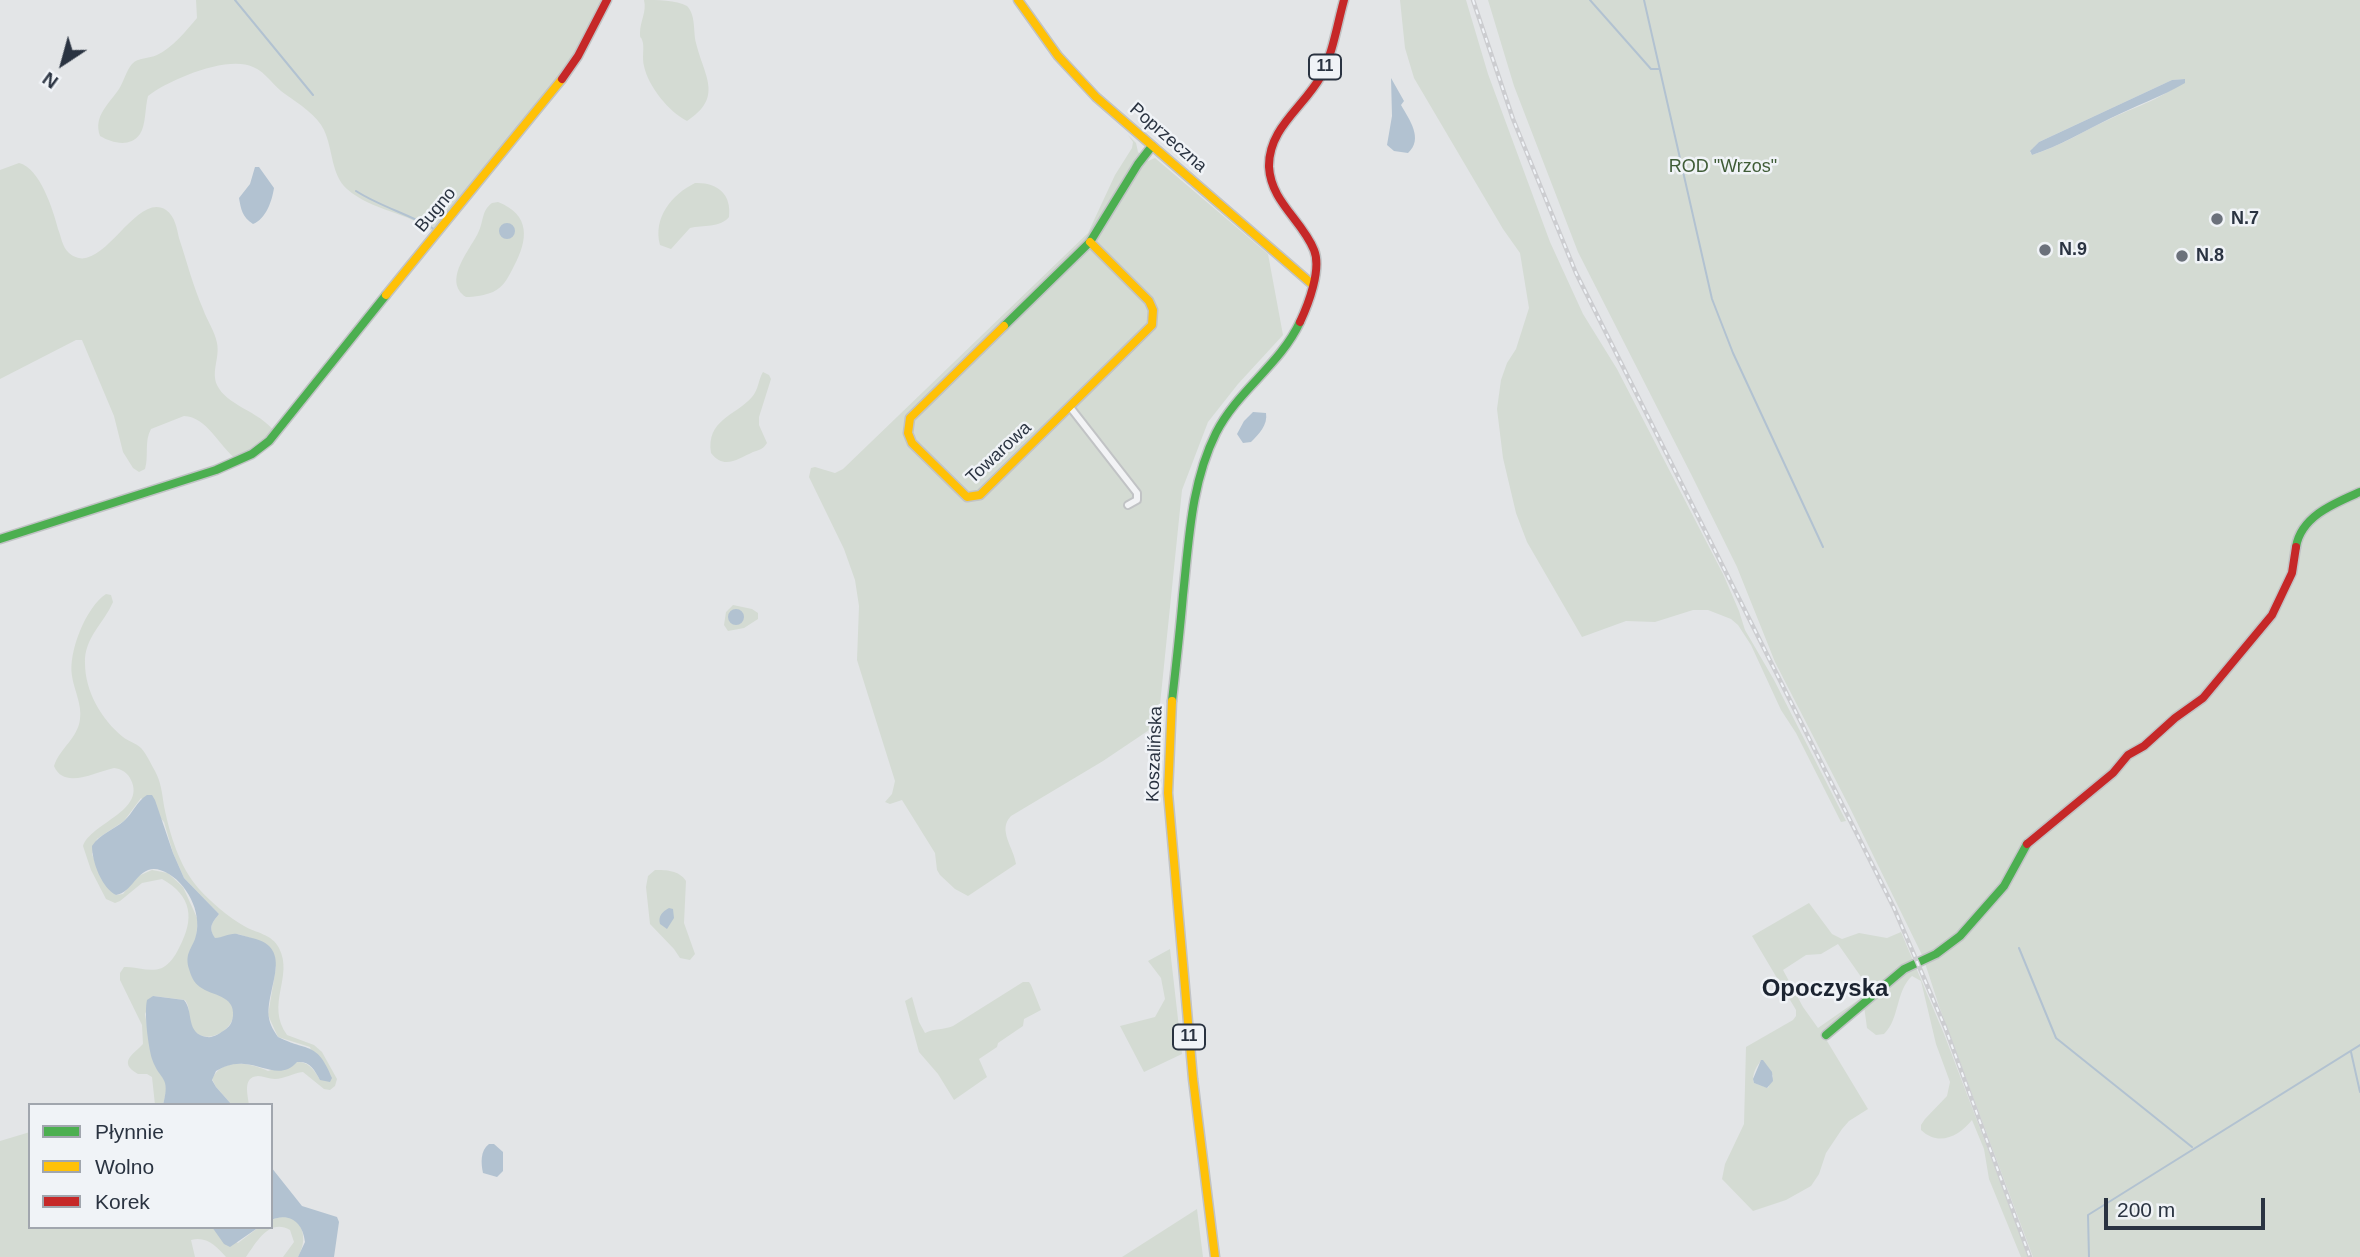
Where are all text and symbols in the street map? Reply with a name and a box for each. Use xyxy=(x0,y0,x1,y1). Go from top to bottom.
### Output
north arrow xyxy=(28,28,98,98)
road number: 11 xyxy=(1309,54,1341,80)
text: N xyxy=(39,68,62,93)
street label: Poprzeczna xyxy=(1125,99,1211,177)
park label: ROD "Wrzos" xyxy=(1669,156,1777,178)
street label: Bugno xyxy=(411,183,461,237)
place label: N.7 xyxy=(2231,208,2259,230)
marker: N.7 xyxy=(2209,211,2225,227)
place label: N.9 xyxy=(2059,239,2087,261)
marker: N.9 xyxy=(2037,242,2053,258)
place label: N.8 xyxy=(2196,245,2224,267)
marker: N.8 xyxy=(2174,248,2190,264)
street label: Towarowa xyxy=(962,417,1036,489)
street label: Koszalińska xyxy=(1143,706,1167,802)
district label: Opoczyska xyxy=(1762,975,1888,1003)
road number: 11 xyxy=(1173,1024,1205,1050)
legend xyxy=(28,1103,273,1229)
text: Płynnie xyxy=(95,1120,164,1143)
text: Wolno xyxy=(95,1155,154,1178)
scale bar xyxy=(2108,1184,2269,1228)
text: Korek xyxy=(95,1190,150,1213)
text: 200 m xyxy=(2117,1198,2175,1221)

